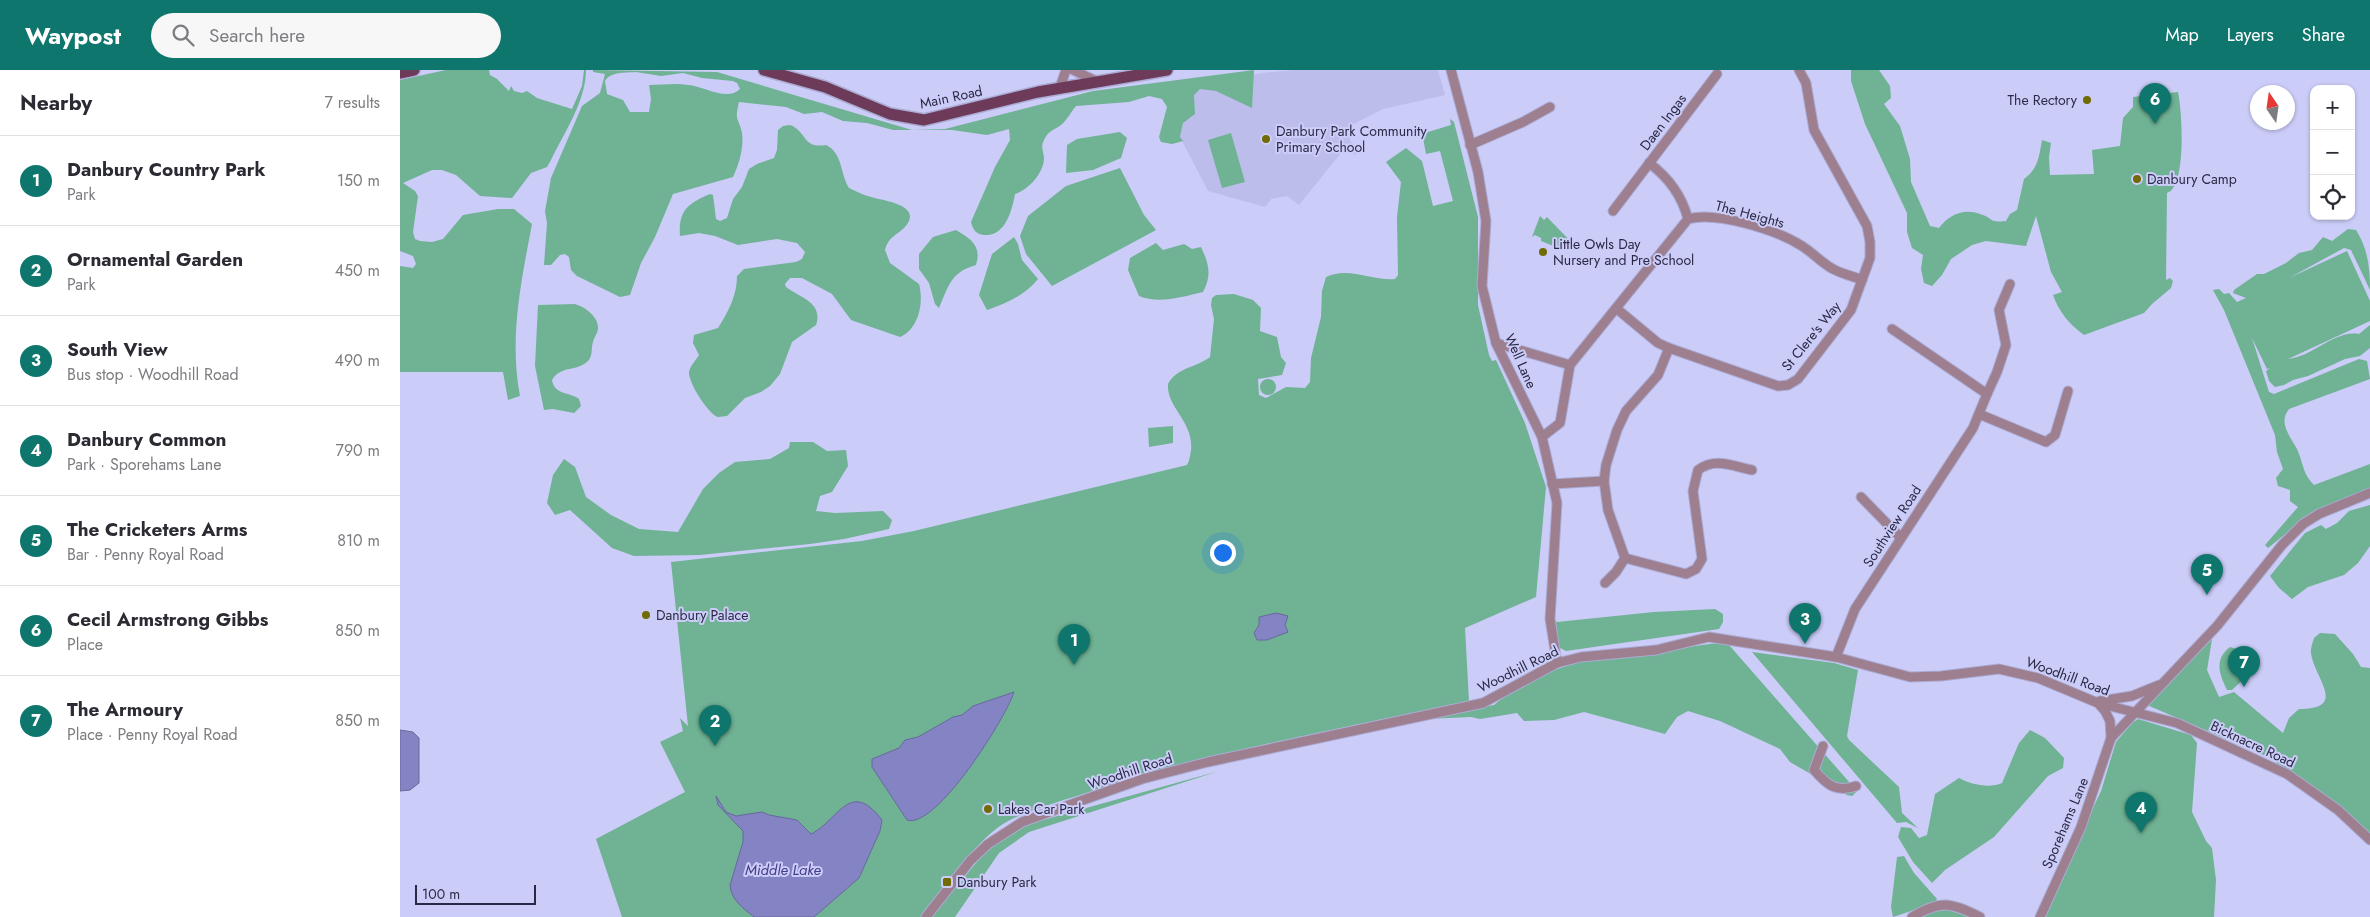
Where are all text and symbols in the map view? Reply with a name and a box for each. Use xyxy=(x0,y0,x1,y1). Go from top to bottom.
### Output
search box xyxy=(151,13,501,58)
text: Waypost xyxy=(25,18,121,53)
icon: search xyxy=(169,21,197,49)
text: Search here xyxy=(209,22,305,49)
text: Map xyxy=(2165,22,2199,48)
text: Layers xyxy=(2227,22,2274,48)
text: Share xyxy=(2302,22,2345,48)
street label: Main Road xyxy=(918,81,984,113)
pin: 6 xyxy=(2139,83,2171,124)
north arrow xyxy=(2250,85,2295,130)
map controls xyxy=(2310,85,2355,220)
button: + xyxy=(2310,85,2355,130)
text: Nearby xyxy=(20,88,92,118)
street label: Daen Ingas xyxy=(1635,89,1691,154)
place label: The Rectory xyxy=(2008,90,2078,110)
text: 7 results xyxy=(324,91,380,114)
marker: The Rectory xyxy=(2081,94,2093,106)
place label: Danbury Park Community Primary School xyxy=(1276,121,1427,157)
button: − xyxy=(2310,130,2355,175)
marker: Danbury Park Community Primary School xyxy=(1260,133,1272,145)
text: Danbury Country Park xyxy=(67,156,265,183)
text: 1 xyxy=(32,169,40,192)
text: 150 m xyxy=(337,169,380,192)
place label: Danbury Camp xyxy=(2147,169,2237,189)
marker: Danbury Camp xyxy=(2131,173,2143,185)
button: locate xyxy=(2310,175,2355,220)
text: Park xyxy=(67,183,96,206)
street label: The Heights xyxy=(1713,195,1787,233)
place label: Little Owls Day Nursery and Pre School xyxy=(1553,234,1694,270)
text: Ornamental Garden xyxy=(67,246,243,273)
marker: Little Owls Day Nursery and Pre School xyxy=(1537,246,1549,258)
text: 2 xyxy=(31,259,41,282)
text: 450 m xyxy=(335,259,380,282)
text: Park xyxy=(67,273,96,296)
street label: St Clere's Way xyxy=(1777,296,1846,375)
street label: Well Lane xyxy=(1500,330,1542,392)
text: South View xyxy=(67,336,168,363)
text: 3 xyxy=(31,349,41,372)
text: 490 m xyxy=(335,349,380,372)
text: Bus stop · Woodhill Road xyxy=(67,363,239,386)
text: Danbury Common xyxy=(67,426,227,453)
text: 4 xyxy=(30,439,42,462)
text: 790 m xyxy=(336,439,380,462)
text: Park · Sporehams Lane xyxy=(67,453,221,476)
street label: Southview Road xyxy=(1858,481,1926,571)
text: The Cricketers Arms xyxy=(67,516,248,543)
text: 5 xyxy=(31,529,41,552)
text: 810 m xyxy=(337,529,380,552)
your location xyxy=(1210,540,1236,566)
text: Bar · Penny Royal Road xyxy=(67,543,224,566)
pin: 5 xyxy=(2191,554,2223,595)
pin: 3 xyxy=(1789,603,1821,644)
place label: Danbury Palace xyxy=(656,605,748,625)
text: Cecil Armstrong Gibbs xyxy=(67,606,269,633)
marker: Danbury Palace xyxy=(640,609,652,621)
text: 6 xyxy=(31,619,41,642)
text: 850 m xyxy=(335,619,380,642)
pin: 1 xyxy=(1058,624,1090,665)
text: Place xyxy=(67,633,103,656)
street label: Woodhill Road xyxy=(1474,641,1562,697)
pin: 7 xyxy=(2228,646,2260,687)
street label: Woodhill Road xyxy=(2023,652,2113,700)
text: The Armoury xyxy=(67,696,183,723)
pin: 2 xyxy=(699,705,731,746)
text: 7 xyxy=(31,709,41,732)
text: 850 m xyxy=(335,709,380,732)
street label: Bicknacre Road xyxy=(2207,716,2299,772)
text: Place · Penny Royal Road xyxy=(67,723,238,746)
street label: Woodhill Road xyxy=(1085,748,1175,794)
street label: Sporehams Lane xyxy=(2037,774,2093,872)
pin: 4 xyxy=(2125,792,2157,833)
place label: Lakes Car Park xyxy=(998,799,1085,819)
marker: Lakes Car Park xyxy=(982,803,994,815)
water label: Middle Lake xyxy=(745,859,822,881)
place label: Danbury Park xyxy=(957,872,1037,892)
marker: Danbury Park xyxy=(941,876,953,888)
scale bar xyxy=(415,882,536,905)
text: 100 m xyxy=(422,884,460,904)

